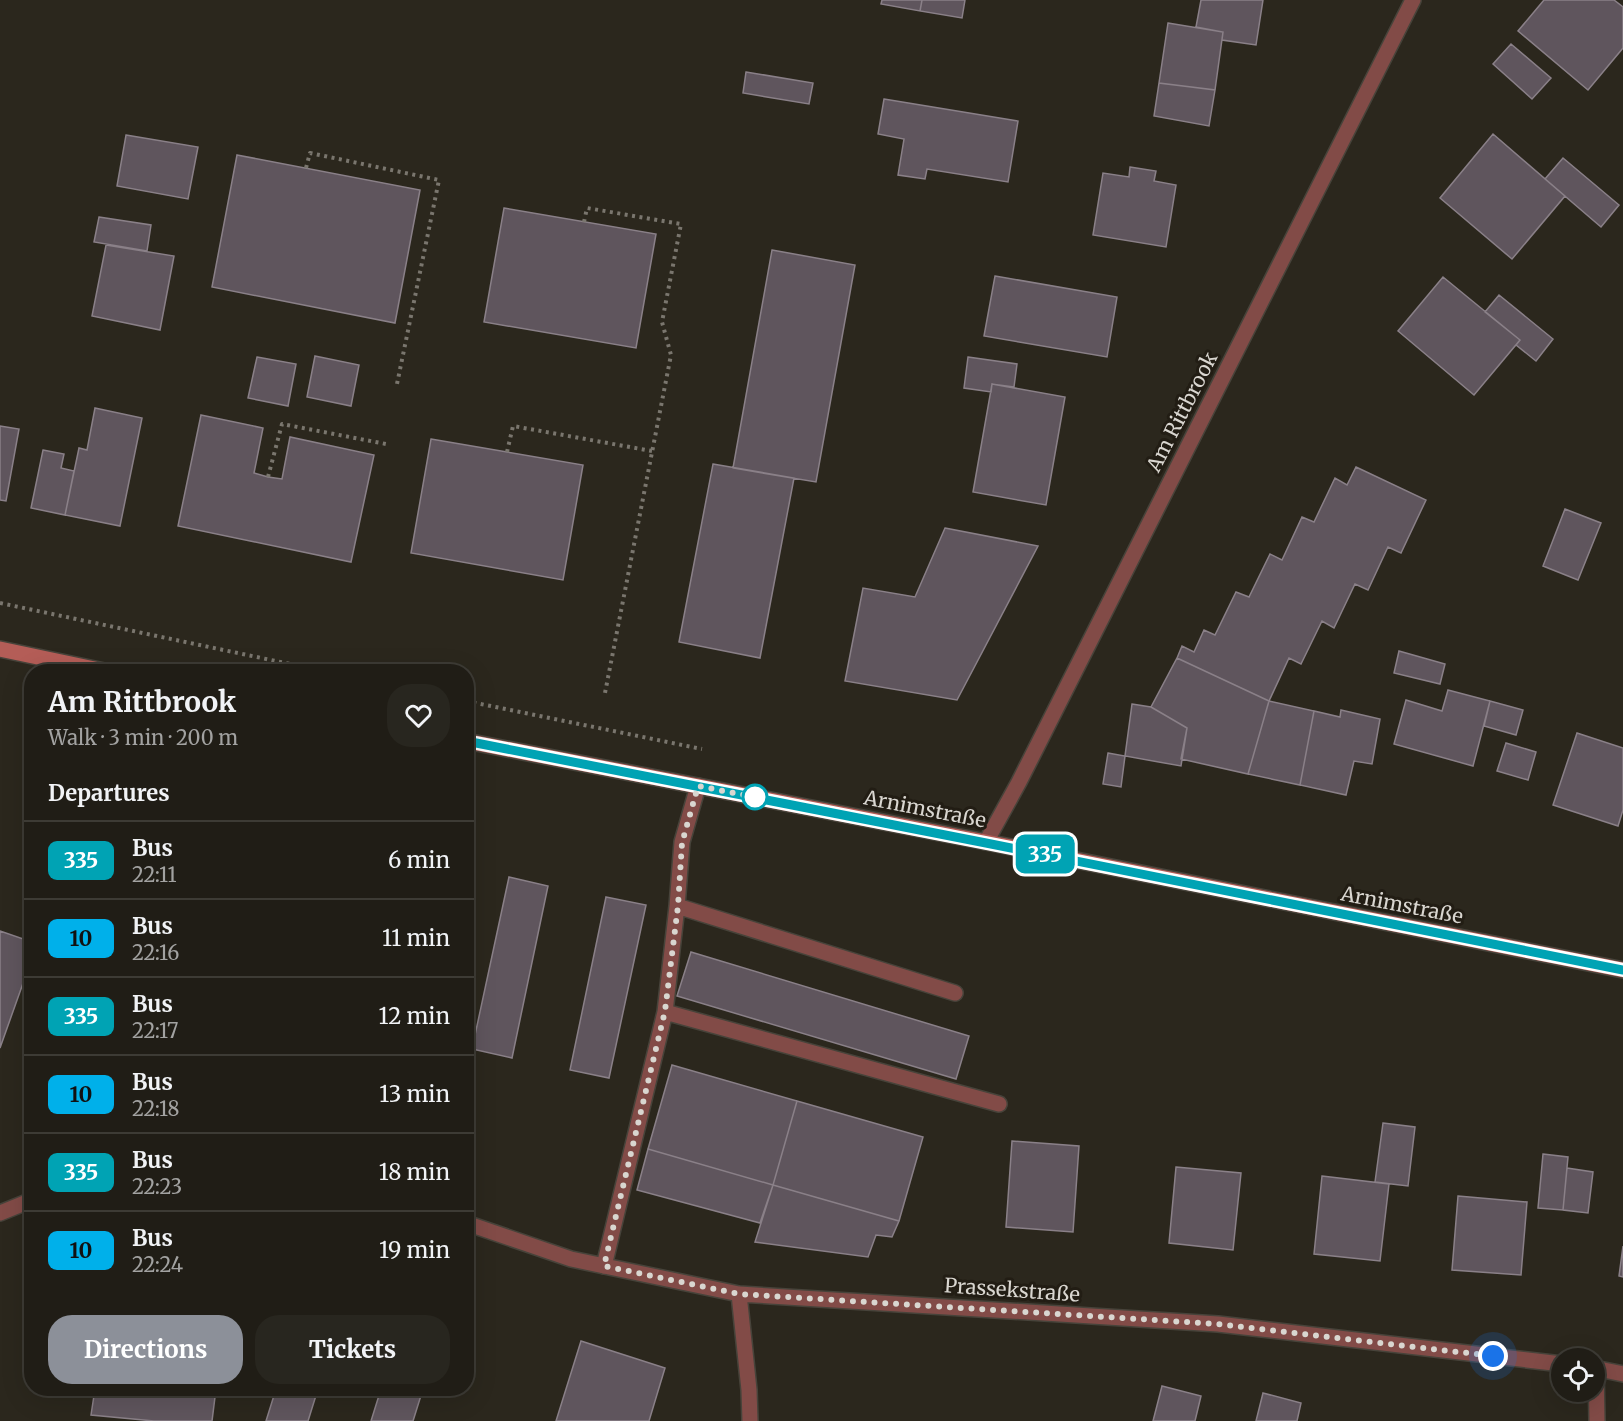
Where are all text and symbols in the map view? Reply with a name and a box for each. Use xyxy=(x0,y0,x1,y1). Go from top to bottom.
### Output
street label: Am Rittbrook xyxy=(1140,347,1223,477)
text: Am Rittbrook xyxy=(48,684,236,720)
button: heart xyxy=(387,684,450,747)
text: Walk · 3 min · 200 m xyxy=(48,725,238,750)
text: Departures xyxy=(48,779,170,807)
unlabelled marker xyxy=(742,784,768,810)
street label: Arnimstraße xyxy=(861,784,988,833)
text: Bus xyxy=(132,834,173,862)
line badge: 335 xyxy=(1010,834,1080,874)
text: 335 xyxy=(1028,841,1062,868)
text: 6 min xyxy=(388,846,450,874)
text: 335 xyxy=(64,847,98,874)
text: 22:11 xyxy=(132,862,177,887)
street label: Arnimstraße xyxy=(1338,880,1465,929)
text: Bus xyxy=(132,912,173,940)
text: 11 min xyxy=(382,924,450,952)
text: 10 xyxy=(70,925,92,952)
text: 22:16 xyxy=(132,940,179,965)
text: Bus xyxy=(132,990,173,1018)
text: 12 min xyxy=(379,1002,450,1030)
text: 335 xyxy=(64,1003,98,1030)
text: 22:17 xyxy=(132,1018,178,1043)
text: Bus xyxy=(132,1068,173,1096)
text: 13 min xyxy=(379,1080,450,1108)
text: 10 xyxy=(70,1081,92,1108)
text: 22:18 xyxy=(132,1096,179,1121)
text: Bus xyxy=(132,1146,173,1174)
text: 18 min xyxy=(379,1158,450,1186)
text: 335 xyxy=(64,1159,98,1186)
text: 22:23 xyxy=(132,1174,182,1199)
text: Bus xyxy=(132,1224,173,1252)
text: 19 min xyxy=(379,1236,450,1264)
text: 10 xyxy=(70,1237,92,1264)
text: 22:24 xyxy=(132,1252,183,1277)
street label: Prassekstraße xyxy=(943,1272,1081,1307)
button: Directions xyxy=(48,1315,243,1384)
button: Tickets xyxy=(255,1315,450,1384)
your location xyxy=(1478,1341,1508,1371)
map controls xyxy=(1551,1348,1605,1402)
button: locate xyxy=(1551,1348,1605,1402)

